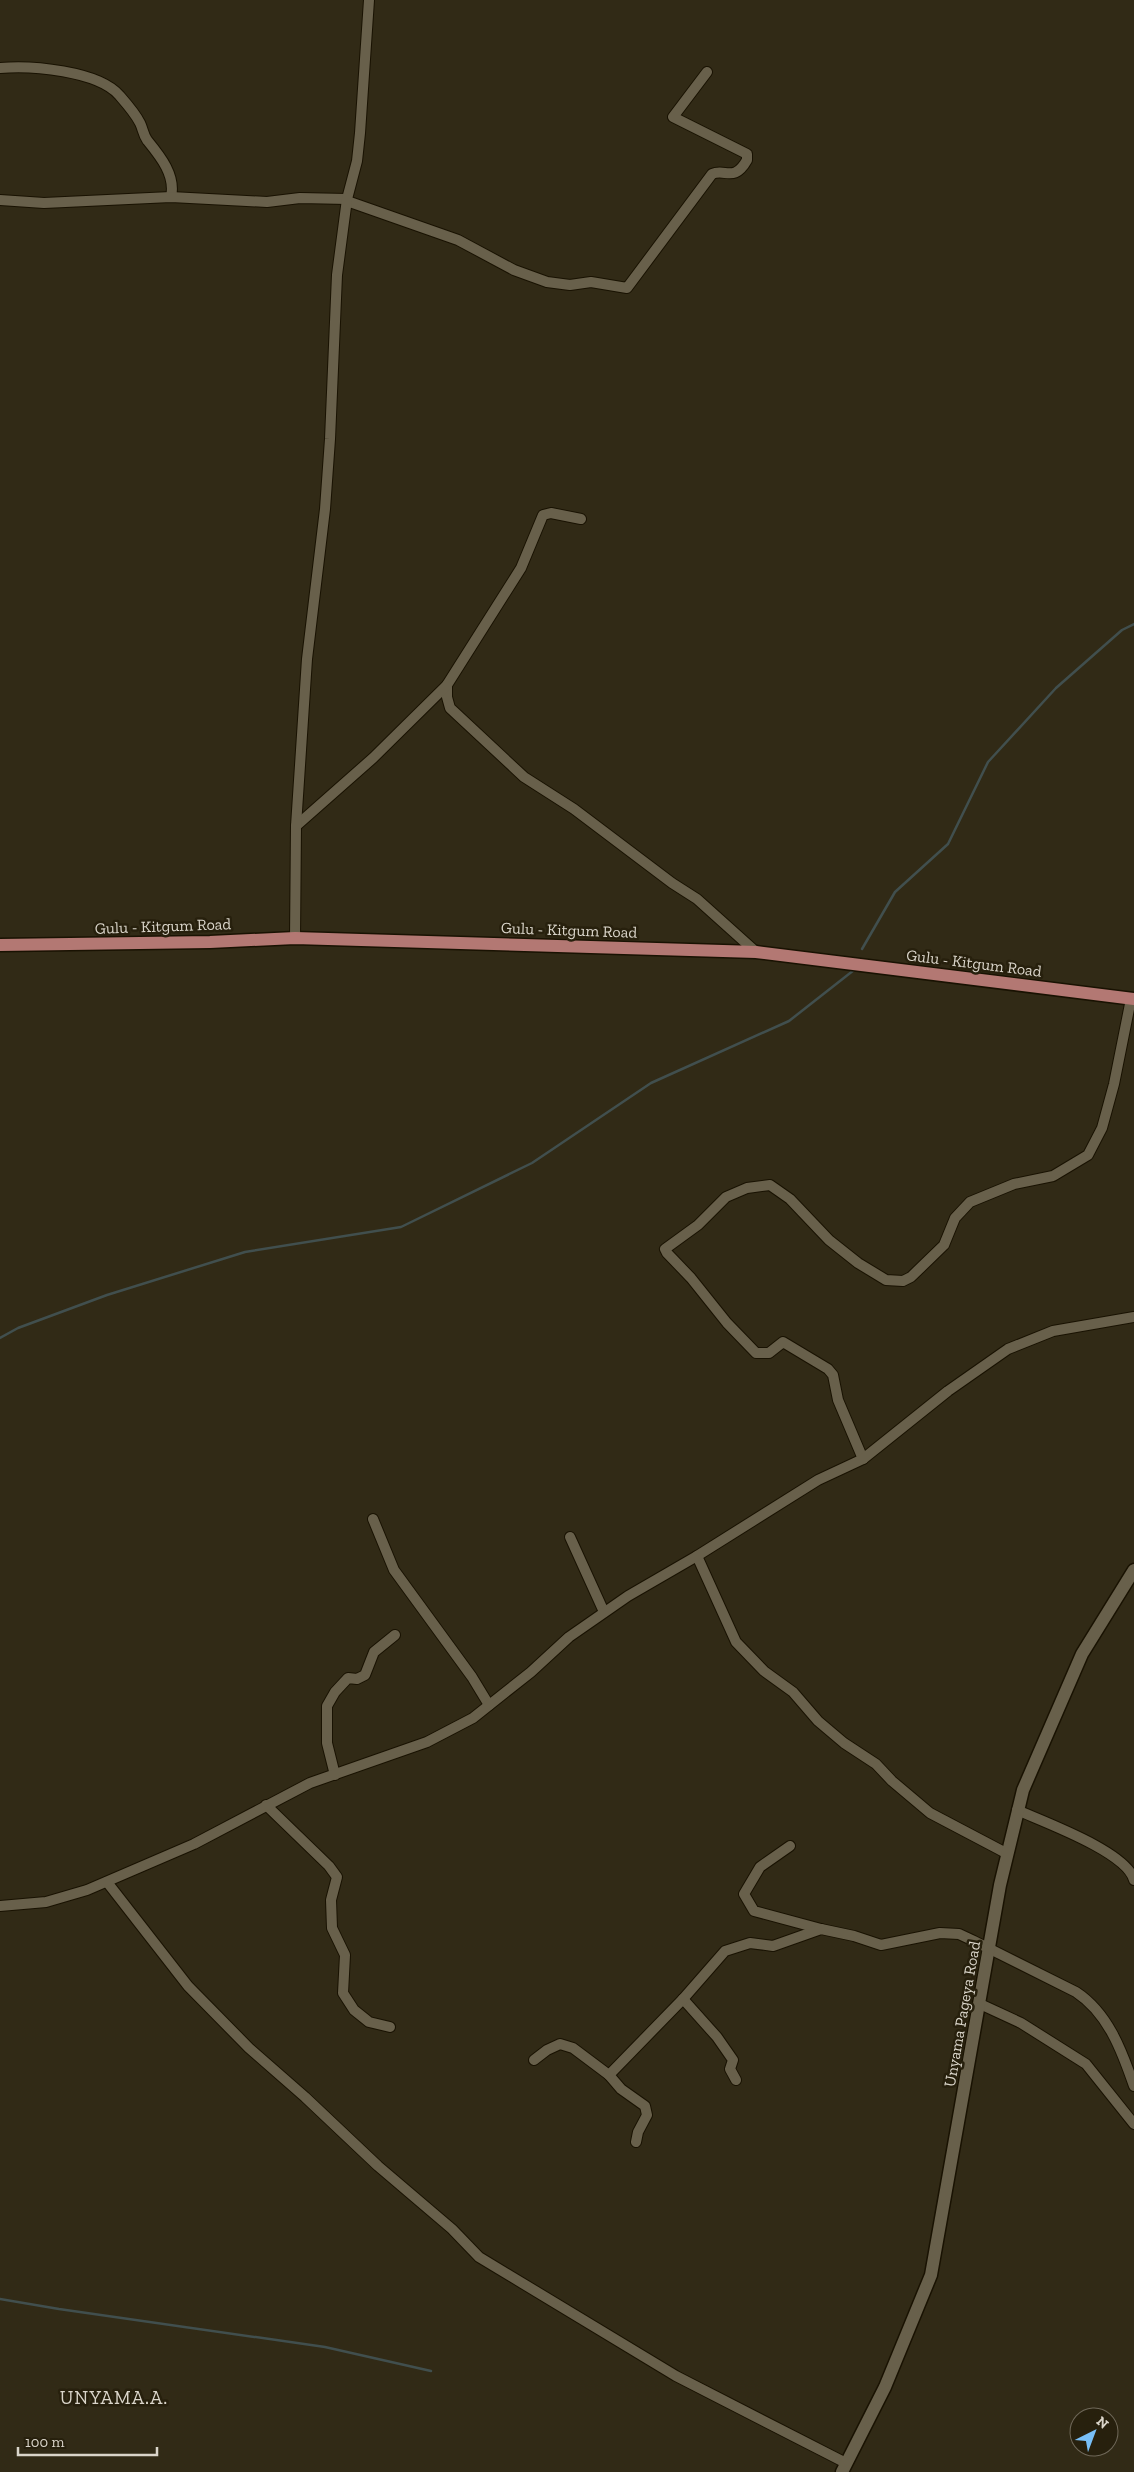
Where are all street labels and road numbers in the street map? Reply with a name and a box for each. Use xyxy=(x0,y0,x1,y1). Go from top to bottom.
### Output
street label: Gulu - Kitgum Road xyxy=(95,914,232,938)
street label: Gulu - Kitgum Road xyxy=(501,918,638,942)
street label: Gulu - Kitgum Road xyxy=(905,945,1043,981)
street label: Unyama Pageya Road xyxy=(940,1939,984,2088)

